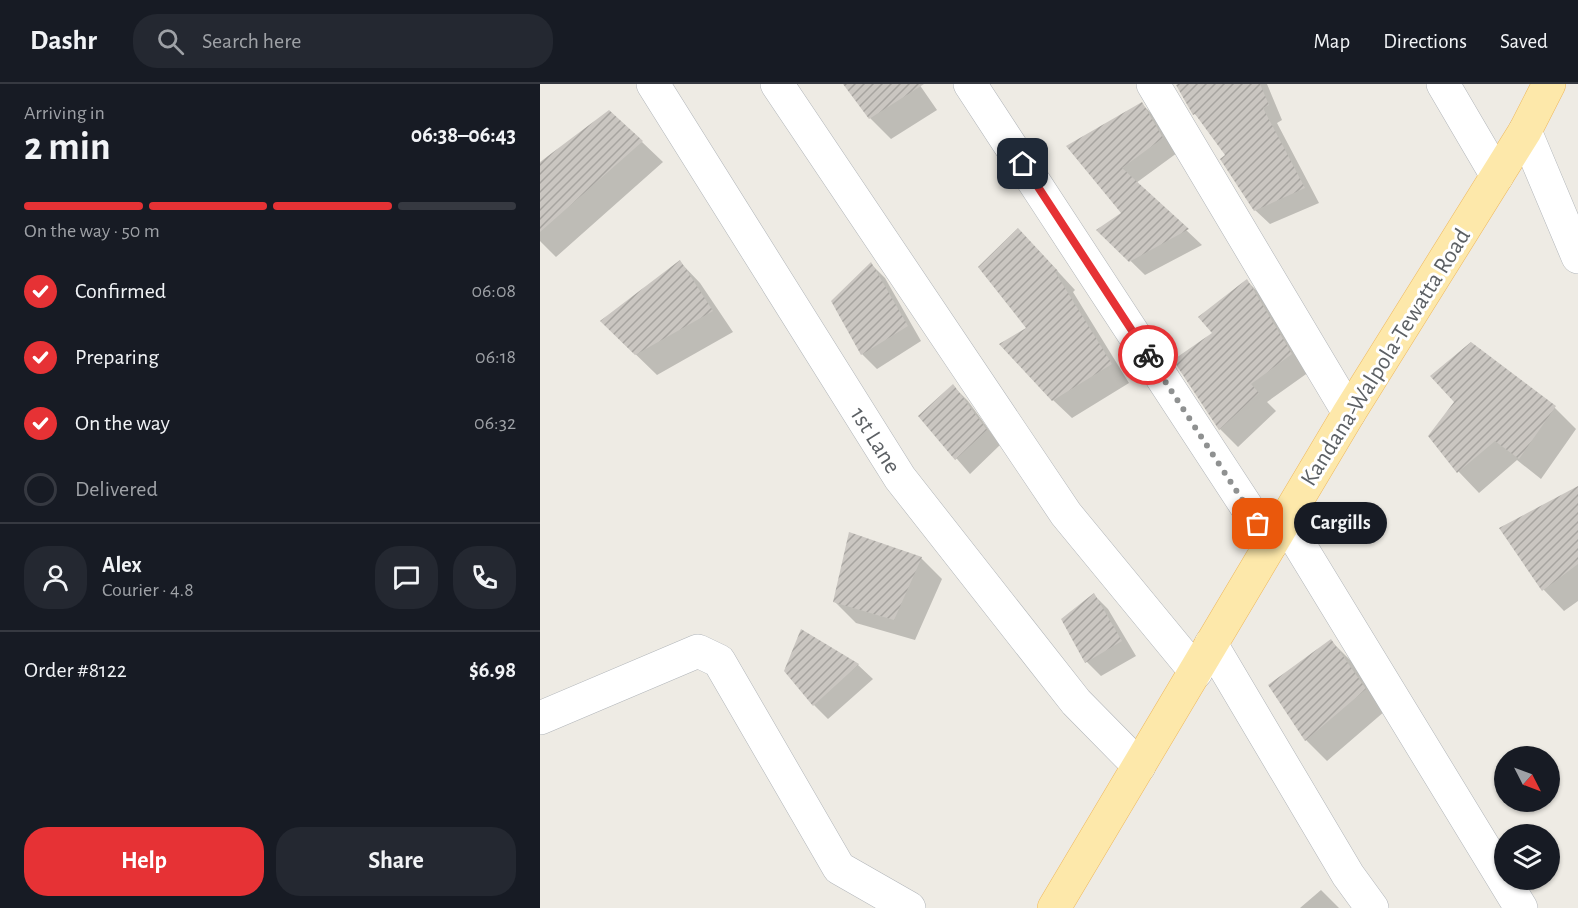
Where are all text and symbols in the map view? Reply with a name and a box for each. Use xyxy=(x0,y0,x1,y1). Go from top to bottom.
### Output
search box xyxy=(133,14,553,68)
icon: search xyxy=(154,25,187,58)
text: Dashr xyxy=(30,27,97,55)
text: Search here xyxy=(202,30,301,52)
text: Map xyxy=(1314,31,1350,52)
text: Directions xyxy=(1383,31,1467,52)
text: Saved xyxy=(1500,31,1548,52)
text: Arriving in xyxy=(24,103,105,123)
text: 06:38–06:43 xyxy=(411,124,516,146)
text: 2 min xyxy=(24,128,111,167)
pin xyxy=(997,138,1048,189)
icon: home xyxy=(1006,147,1039,180)
text: On the way · 50 m xyxy=(24,221,160,241)
street label: Kandana-Walpola-Tewatta Road xyxy=(1297,225,1475,490)
icon: check xyxy=(24,275,57,308)
text: Confirmed xyxy=(75,280,166,302)
text: 06:08 xyxy=(471,281,516,301)
courier xyxy=(1118,325,1178,385)
icon: bike xyxy=(1132,339,1165,372)
icon: check xyxy=(24,341,57,374)
text: Preparing xyxy=(75,346,159,368)
text: 06:18 xyxy=(475,347,516,367)
street label: 1st Lane xyxy=(846,403,905,478)
icon: check xyxy=(24,407,57,440)
text: On the way xyxy=(75,412,170,434)
text: 06:32 xyxy=(474,413,516,433)
text: Delivered xyxy=(75,478,158,500)
pin xyxy=(1232,498,1283,549)
callout: Cargills xyxy=(1294,503,1387,545)
icon: bag xyxy=(1241,507,1274,540)
text: Cargills xyxy=(1310,513,1371,533)
button: person xyxy=(24,546,87,609)
button: chat xyxy=(375,546,438,609)
button: phone xyxy=(453,546,516,609)
text: Alex xyxy=(102,554,142,576)
text: Courier · 4.8 xyxy=(102,580,194,600)
text: Order #8122 xyxy=(24,659,127,681)
text: $6.98 xyxy=(469,659,516,681)
north arrow xyxy=(1494,746,1560,812)
map controls xyxy=(1494,746,1560,890)
button: layers xyxy=(1494,824,1560,890)
button: Help xyxy=(24,827,264,896)
button: Share xyxy=(276,827,516,896)

